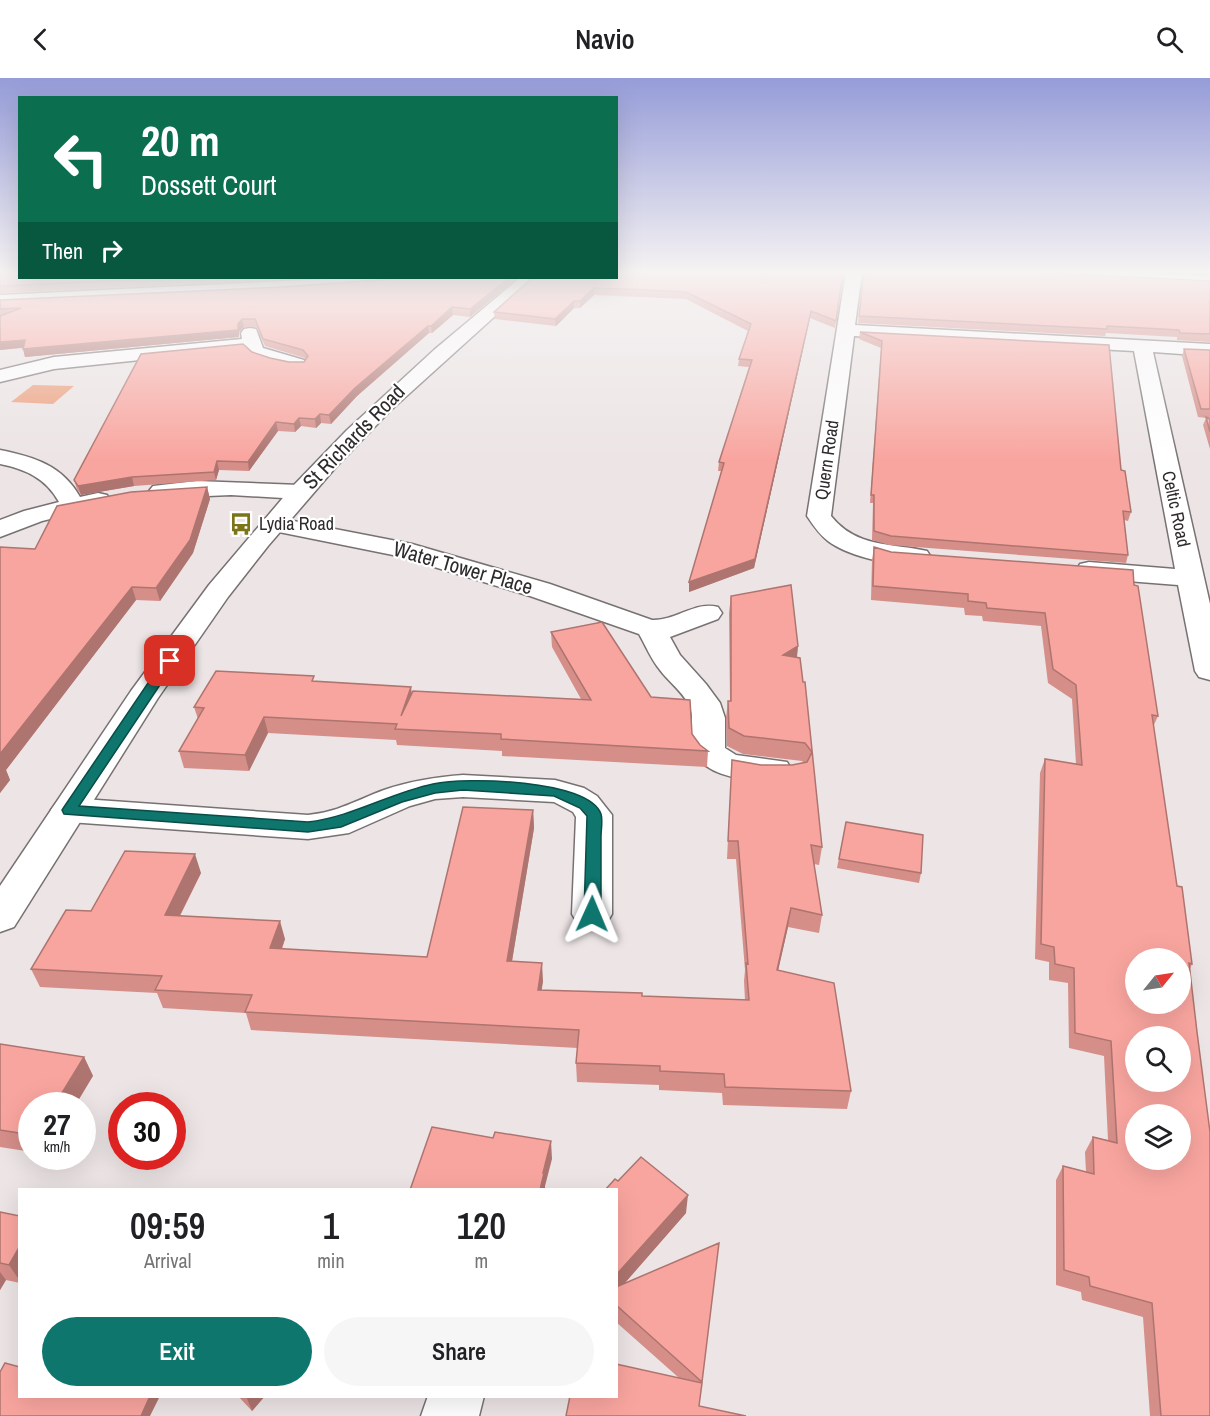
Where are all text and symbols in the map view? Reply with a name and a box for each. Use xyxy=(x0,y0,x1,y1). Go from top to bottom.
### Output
text: Navio xyxy=(575,21,635,57)
icon: back xyxy=(24,23,57,56)
icon: search xyxy=(1153,23,1186,56)
text: 20 m xyxy=(141,113,220,169)
icon: left xyxy=(42,120,120,198)
text: Dossett Court xyxy=(141,167,276,203)
icon: right xyxy=(95,234,128,267)
text: Then xyxy=(42,236,83,266)
street label: St Richards Road xyxy=(296,378,411,496)
street label: Quern Road xyxy=(809,418,844,501)
street label: Celtic Road xyxy=(1156,469,1197,549)
bus stop icon: Lydia Road xyxy=(228,511,254,537)
place label: Lydia Road xyxy=(259,511,334,536)
street label: Water Tower Place xyxy=(390,534,536,601)
pin xyxy=(144,635,195,686)
icon: arrive xyxy=(153,644,186,677)
position arrow xyxy=(560,882,624,946)
north arrow xyxy=(1125,948,1191,1014)
map controls xyxy=(1125,948,1191,1170)
button: search xyxy=(1125,1026,1191,1092)
speed limit sign: 30 xyxy=(108,1092,186,1170)
text: 27 xyxy=(43,1104,71,1144)
button: layers xyxy=(1125,1104,1191,1170)
text: km/h xyxy=(44,1136,70,1157)
text: 09:59 xyxy=(130,1202,205,1250)
text: 1 xyxy=(323,1202,339,1250)
text: 120 xyxy=(457,1202,506,1250)
text: Arrival xyxy=(144,1247,191,1274)
text: min xyxy=(317,1247,345,1274)
text: m xyxy=(474,1247,488,1274)
button: Exit xyxy=(42,1317,312,1386)
button: Share xyxy=(324,1317,594,1386)

